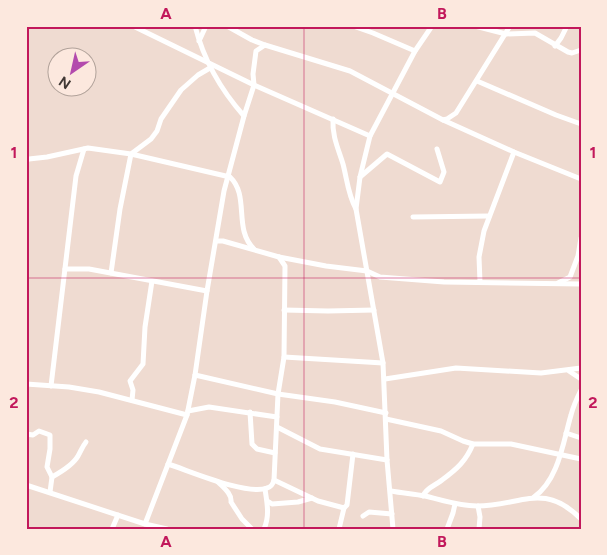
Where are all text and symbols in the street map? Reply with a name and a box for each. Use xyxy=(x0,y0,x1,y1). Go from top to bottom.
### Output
text: A xyxy=(160,4,172,23)
text: B xyxy=(437,4,447,23)
north arrow xyxy=(48,48,98,98)
text: N xyxy=(56,72,74,92)
text: 1 xyxy=(11,143,17,162)
text: 1 xyxy=(590,143,596,162)
text: 2 xyxy=(9,393,19,412)
text: 2 xyxy=(588,393,598,412)
text: A xyxy=(160,532,172,551)
text: B xyxy=(437,532,447,551)

